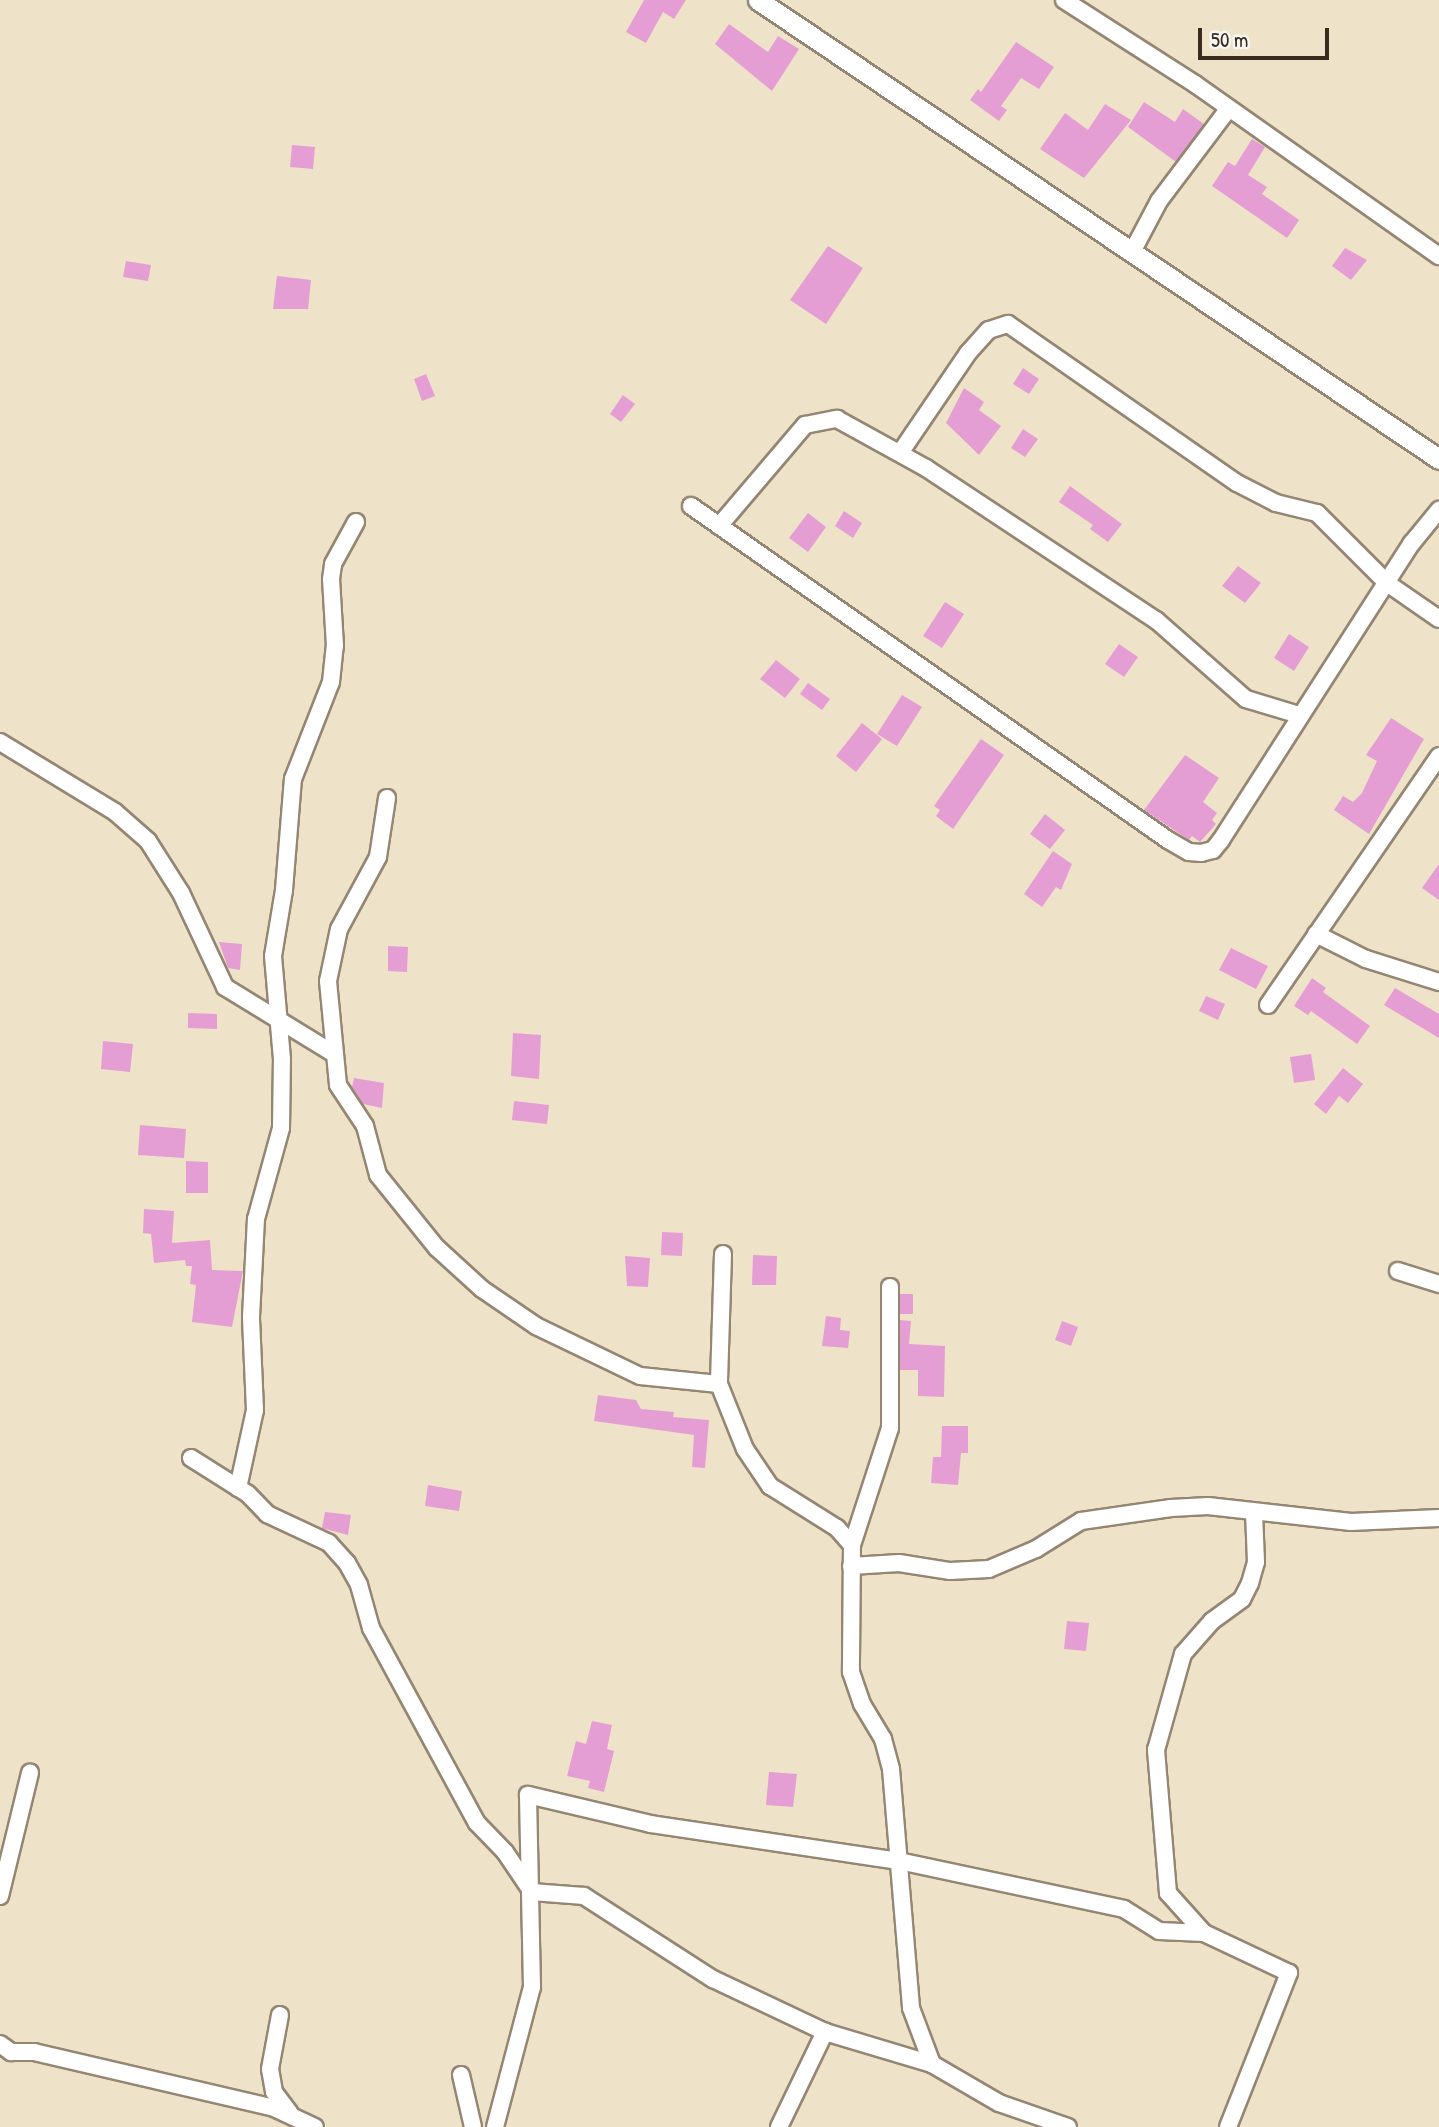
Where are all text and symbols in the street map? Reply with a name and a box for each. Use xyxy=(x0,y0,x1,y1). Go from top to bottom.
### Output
scale bar xyxy=(1201,14,1332,58)
text: 50 m xyxy=(1211,25,1248,54)

